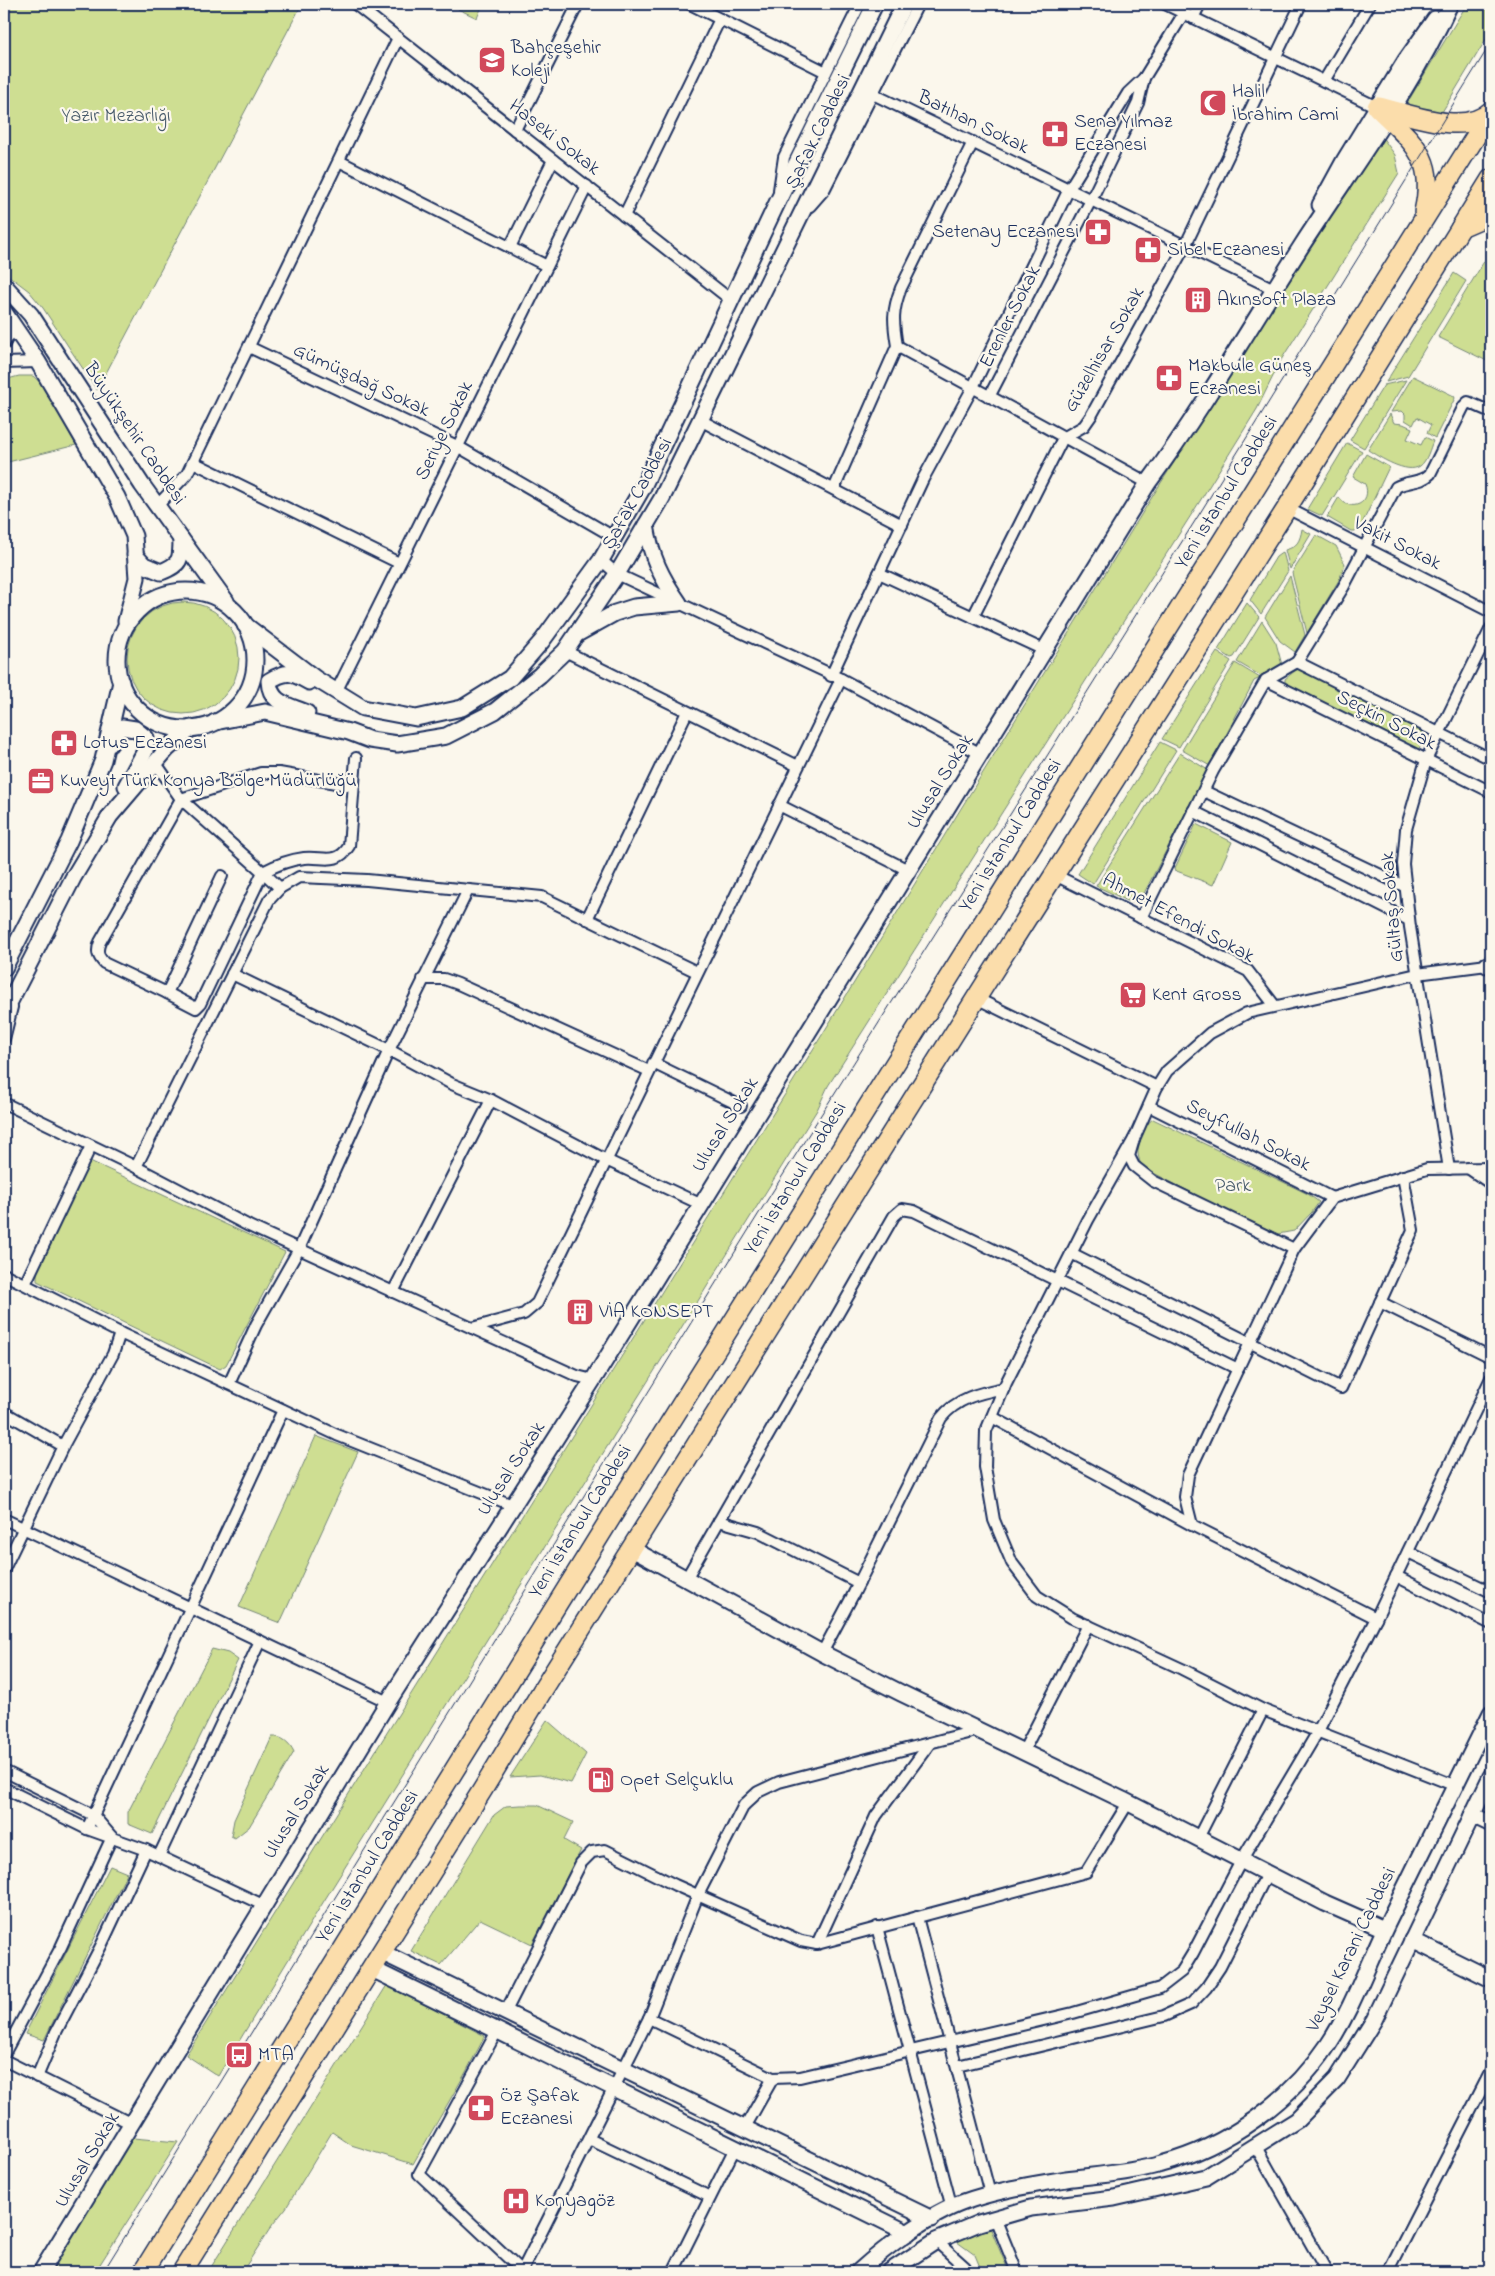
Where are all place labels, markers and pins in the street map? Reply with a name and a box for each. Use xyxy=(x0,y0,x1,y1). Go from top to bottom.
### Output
place label: Bahçeşehir Koleji xyxy=(510,34,602,86)
school or university icon: Bahçeşehir Koleji xyxy=(477,45,507,75)
place label: Halil İbrahim Cami xyxy=(1232,78,1339,130)
mosque icon: Halil İbrahim Cami xyxy=(1198,88,1228,118)
place label: Sena Yılmaz Eczanesi xyxy=(1074,108,1173,160)
pharmacy icon: Sena Yılmaz Eczanesi xyxy=(1040,119,1070,149)
pharmacy icon: Setenay Eczanesi xyxy=(1083,217,1113,247)
place label: Setenay Eczanesi xyxy=(932,218,1079,247)
pharmacy icon: Sibel Eczanesi xyxy=(1133,235,1163,265)
place label: Sibel Eczanesi xyxy=(1167,236,1284,265)
building icon: Akınsoft Plaza xyxy=(1183,285,1213,315)
place label: Akınsoft Plaza xyxy=(1217,286,1336,315)
place label: Makbule Güneş Eczanesi xyxy=(1188,352,1312,404)
pharmacy icon: Makbule Güneş Eczanesi xyxy=(1154,363,1184,393)
pharmacy icon: Lotus Eczanesi xyxy=(49,728,79,758)
place label: Lotus Eczanesi xyxy=(83,729,207,758)
office icon: Kuveyt Türk Konya Bölge Müdürlüğü xyxy=(26,766,56,796)
place label: Kuveyt Türk Konya Bölge Müdürlüğü xyxy=(60,767,357,797)
supermarket icon: Kent Gross xyxy=(1118,980,1148,1010)
place label: Kent Gross xyxy=(1152,981,1242,1010)
building icon: VİA KONSEPT xyxy=(565,1297,595,1327)
place label: VİA KONSEPT xyxy=(598,1298,714,1327)
fuel station icon: Opet Selçuklu xyxy=(586,1765,616,1795)
place label: Opet Selçuklu xyxy=(620,1766,734,1795)
bus stop icon: MTA xyxy=(224,2040,254,2070)
place label: MTA xyxy=(258,2041,294,2070)
place label: Öz Şafak Eczanesi xyxy=(500,2082,579,2134)
pharmacy icon: Öz Şafak Eczanesi xyxy=(466,2093,496,2123)
hospital icon: Konyagöz xyxy=(501,2186,531,2216)
place label: Konyagöz xyxy=(535,2187,615,2217)

